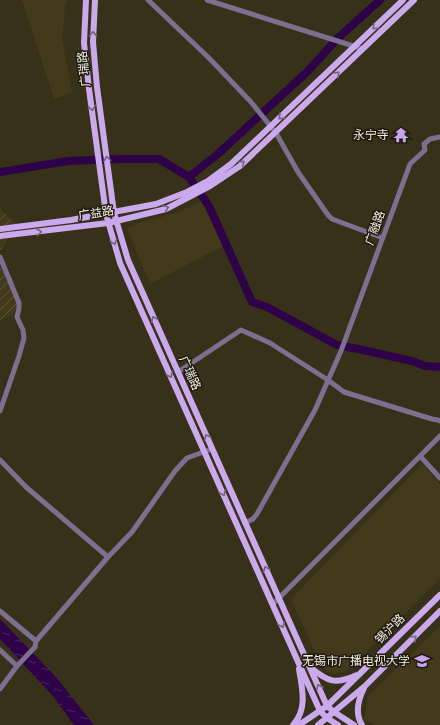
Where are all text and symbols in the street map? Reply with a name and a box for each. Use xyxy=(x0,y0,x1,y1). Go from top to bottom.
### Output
one-way arrow xyxy=(372,22,380,30)
one-way arrow xyxy=(89,31,97,37)
street label: 广瑞路 xyxy=(74,50,94,88)
one-way arrow xyxy=(332,71,340,79)
one-way arrow xyxy=(87,105,96,112)
one-way arrow xyxy=(278,112,286,119)
temple icon: 永宁寺 xyxy=(392,126,410,144)
place label: 永宁寺 xyxy=(353,127,389,143)
one-way arrow xyxy=(103,156,112,162)
one-way arrow xyxy=(238,161,245,168)
street label: 广益路 xyxy=(77,202,115,224)
one-way arrow xyxy=(163,204,170,212)
street label: 广融路 xyxy=(361,208,389,248)
one-way arrow xyxy=(36,227,42,236)
one-way arrow xyxy=(109,238,118,245)
one-way arrow xyxy=(151,315,159,323)
street label: 广瑞路 xyxy=(175,353,205,393)
one-way arrow xyxy=(165,370,173,378)
one-way arrow xyxy=(203,434,211,441)
one-way arrow xyxy=(218,489,226,497)
one-way arrow xyxy=(263,565,271,573)
street label: 锡沪路 xyxy=(372,611,408,647)
one-way arrow xyxy=(277,620,285,628)
one-way arrow xyxy=(409,635,417,643)
school or university icon: 无锡市广播电视大学 xyxy=(413,652,431,670)
place label: 无锡市广播电视大学 xyxy=(302,653,410,669)
one-way arrow xyxy=(316,684,324,692)

